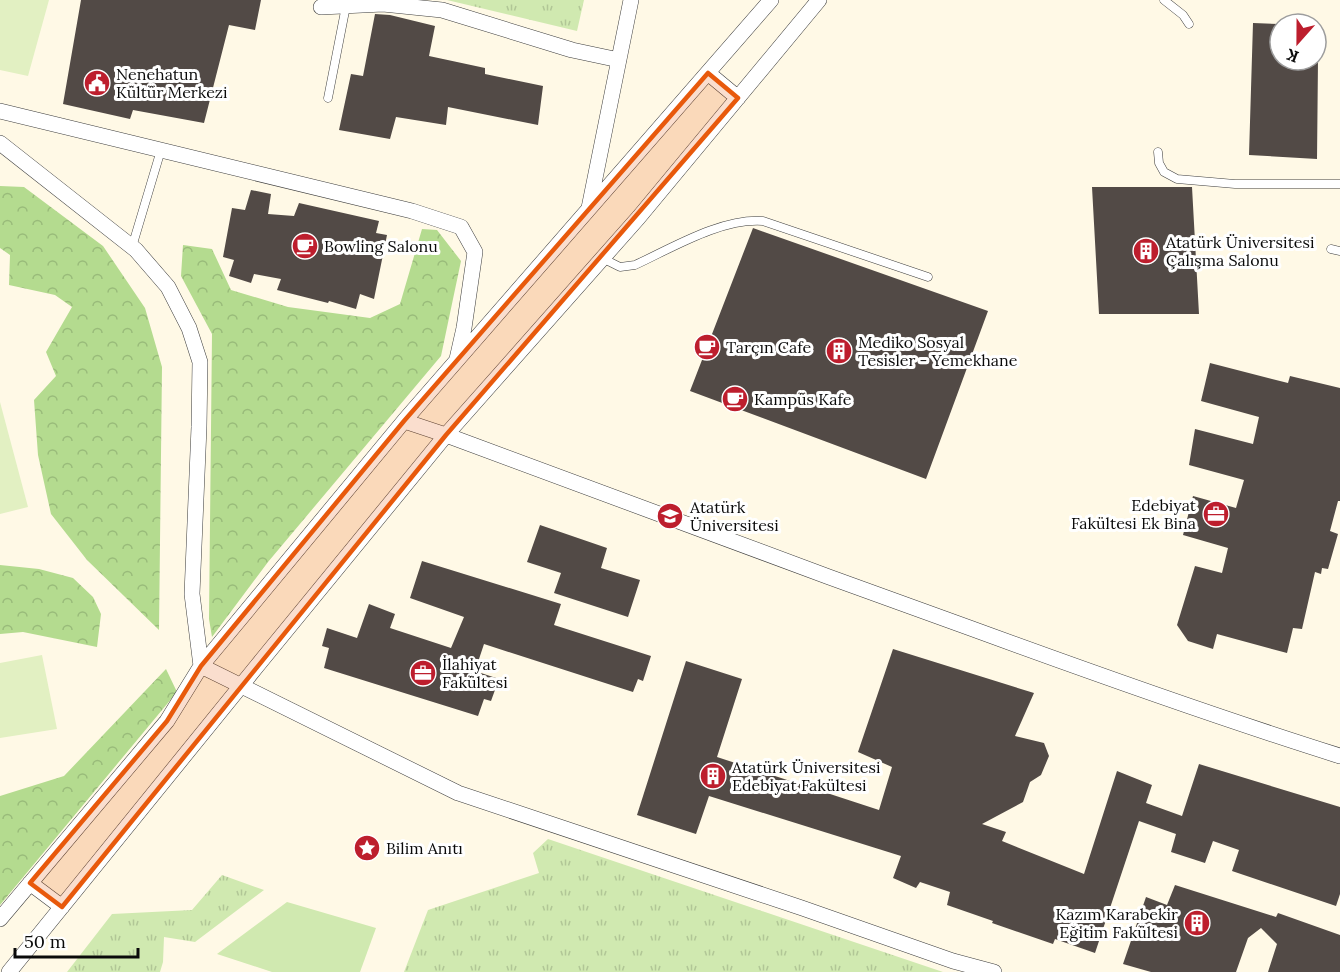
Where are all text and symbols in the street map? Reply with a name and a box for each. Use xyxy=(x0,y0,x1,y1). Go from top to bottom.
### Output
north arrow xyxy=(1268,12,1328,72)
text: K xyxy=(1283,44,1302,67)
place label: Nenehatun Kültür Merkezi xyxy=(116,64,228,102)
public building icon: Nenehatun Kültür Merkezi xyxy=(82,68,112,98)
cafe icon: Bowling Salonu xyxy=(290,231,320,261)
place label: Atatürk Üniversitesi Çalışma Salonu xyxy=(1165,232,1314,270)
place label: Bowling Salonu xyxy=(324,236,438,256)
building icon: Atatürk Üniversitesi Çalışma Salonu xyxy=(1131,236,1161,266)
cafe icon: Tarçın Cafe xyxy=(692,332,722,362)
place label: Mediko Sosyal Tesisler - Yemekhane xyxy=(858,332,1018,370)
building icon: Mediko Sosyal Tesisler - Yemekhane xyxy=(824,336,854,366)
place label: Tarçın Cafe xyxy=(726,337,812,357)
cafe icon: Kampüs Kafe xyxy=(720,384,750,414)
place label: Kampüs Kafe xyxy=(754,389,852,409)
place label: Edebiyat Fakültesi Ek Bina xyxy=(1071,495,1197,533)
place label: Atatürk Üniversitesi xyxy=(689,497,779,535)
office icon: Edebiyat Fakültesi Ek Bina xyxy=(1201,499,1231,529)
school or university icon: Atatürk Üniversitesi xyxy=(655,501,685,531)
place label: İlahiyat Fakültesi xyxy=(442,654,508,692)
office icon: İlahiyat Fakültesi xyxy=(408,658,438,688)
place label: Atatürk Üniversitesi Edebiyat Fakültesi xyxy=(731,757,880,795)
building icon: Atatürk Üniversitesi Edebiyat Fakültesi xyxy=(698,761,728,791)
place icon: Bilim Anıtı xyxy=(352,833,382,863)
place label: Bilim Anıtı xyxy=(386,838,463,858)
place label: Kazım Karabekir Eğitim Fakültesi xyxy=(1055,904,1178,942)
building icon: Kazım Karabekir Eğitim Fakültesi xyxy=(1182,908,1212,938)
scale bar xyxy=(15,921,138,959)
text: 50 m xyxy=(24,930,66,953)

